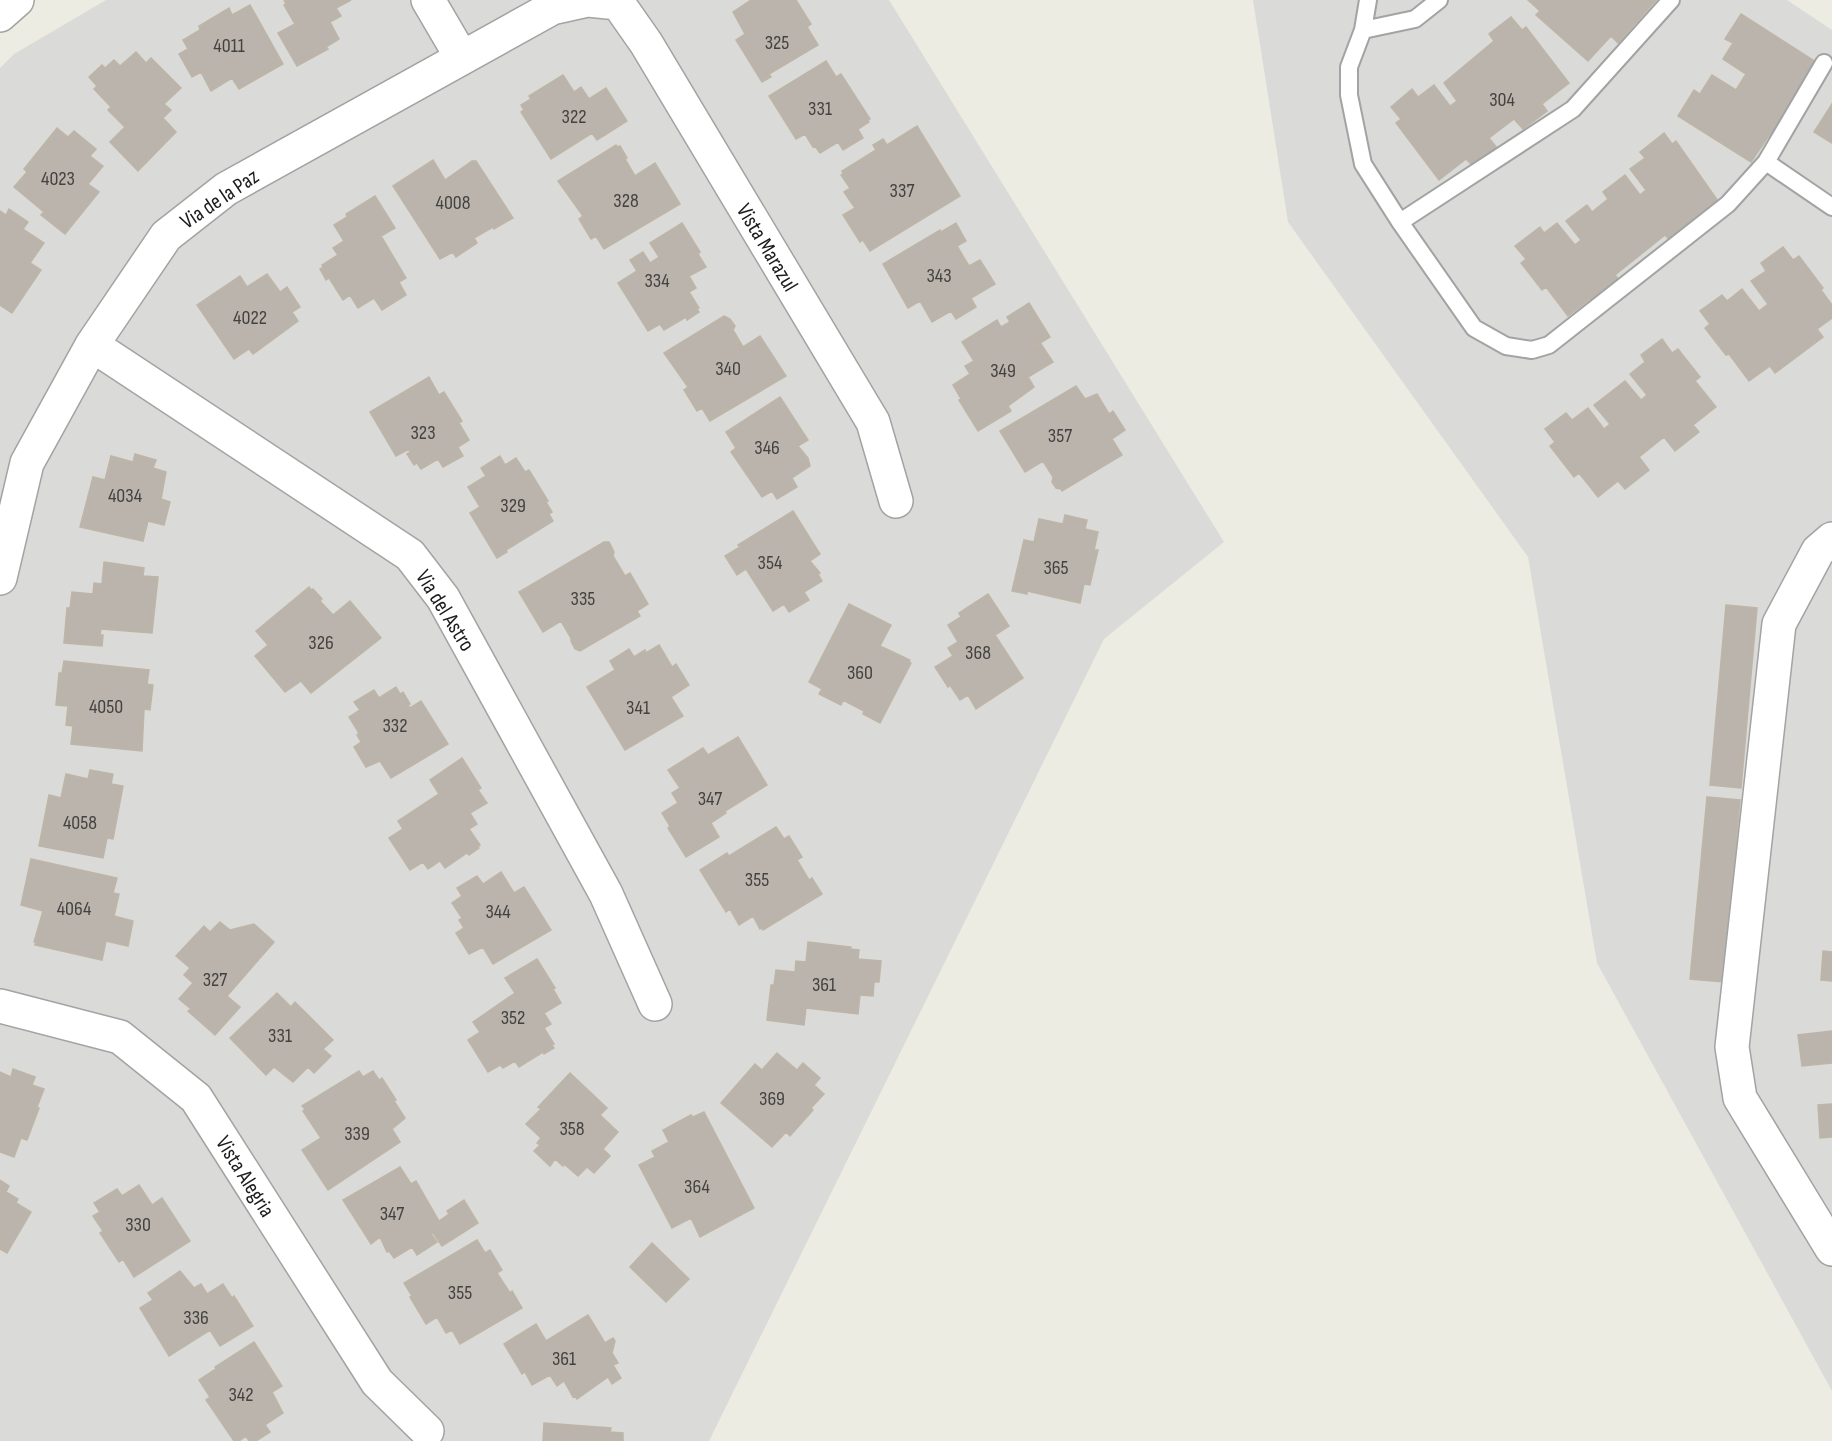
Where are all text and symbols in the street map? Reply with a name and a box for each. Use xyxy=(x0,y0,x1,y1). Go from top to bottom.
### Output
house number: 325 xyxy=(765,31,789,55)
house number: 4011 xyxy=(213,34,245,58)
house number: 304 xyxy=(1489,88,1515,112)
house number: 331 xyxy=(808,97,832,121)
house number: 322 xyxy=(562,105,586,129)
street label: Via de la Paz xyxy=(175,163,264,235)
house number: 4023 xyxy=(41,167,75,191)
house number: 337 xyxy=(890,179,914,203)
house number: 328 xyxy=(613,189,639,213)
house number: 4008 xyxy=(436,191,470,215)
street label: Vista Marazul xyxy=(730,199,803,297)
house number: 343 xyxy=(926,264,952,288)
house number: 334 xyxy=(644,269,670,293)
house number: 4022 xyxy=(233,306,267,330)
house number: 340 xyxy=(715,357,741,381)
house number: 349 xyxy=(990,359,1016,383)
house number: 323 xyxy=(410,421,436,445)
house number: 357 xyxy=(1048,424,1072,448)
house number: 346 xyxy=(754,436,780,460)
house number: 4034 xyxy=(108,484,142,508)
house number: 329 xyxy=(500,494,526,518)
house number: 354 xyxy=(758,551,782,575)
house number: 365 xyxy=(1043,556,1069,580)
street label: Via del Astro xyxy=(409,565,480,656)
house number: 335 xyxy=(571,587,595,611)
house number: 326 xyxy=(308,631,334,655)
house number: 368 xyxy=(965,641,991,665)
house number: 360 xyxy=(847,661,873,685)
house number: 4050 xyxy=(89,695,123,719)
house number: 341 xyxy=(626,696,650,720)
house number: 332 xyxy=(382,714,408,738)
house number: 347 xyxy=(698,787,722,811)
house number: 4058 xyxy=(63,811,97,835)
house number: 355 xyxy=(745,868,769,892)
house number: 4064 xyxy=(57,897,91,921)
house number: 344 xyxy=(485,900,511,924)
house number: 327 xyxy=(203,968,227,992)
house number: 361 xyxy=(812,973,836,997)
house number: 352 xyxy=(501,1006,525,1030)
house number: 331 xyxy=(268,1024,292,1048)
house number: 369 xyxy=(759,1087,785,1111)
house number: 358 xyxy=(559,1117,585,1141)
house number: 339 xyxy=(344,1122,370,1146)
street label: Vista Alegria xyxy=(209,1131,280,1222)
house number: 364 xyxy=(684,1175,710,1199)
house number: 347 xyxy=(380,1202,404,1226)
house number: 330 xyxy=(125,1213,151,1237)
house number: 355 xyxy=(448,1281,472,1305)
house number: 336 xyxy=(183,1306,209,1330)
house number: 361 xyxy=(552,1347,576,1371)
house number: 342 xyxy=(228,1383,254,1407)

